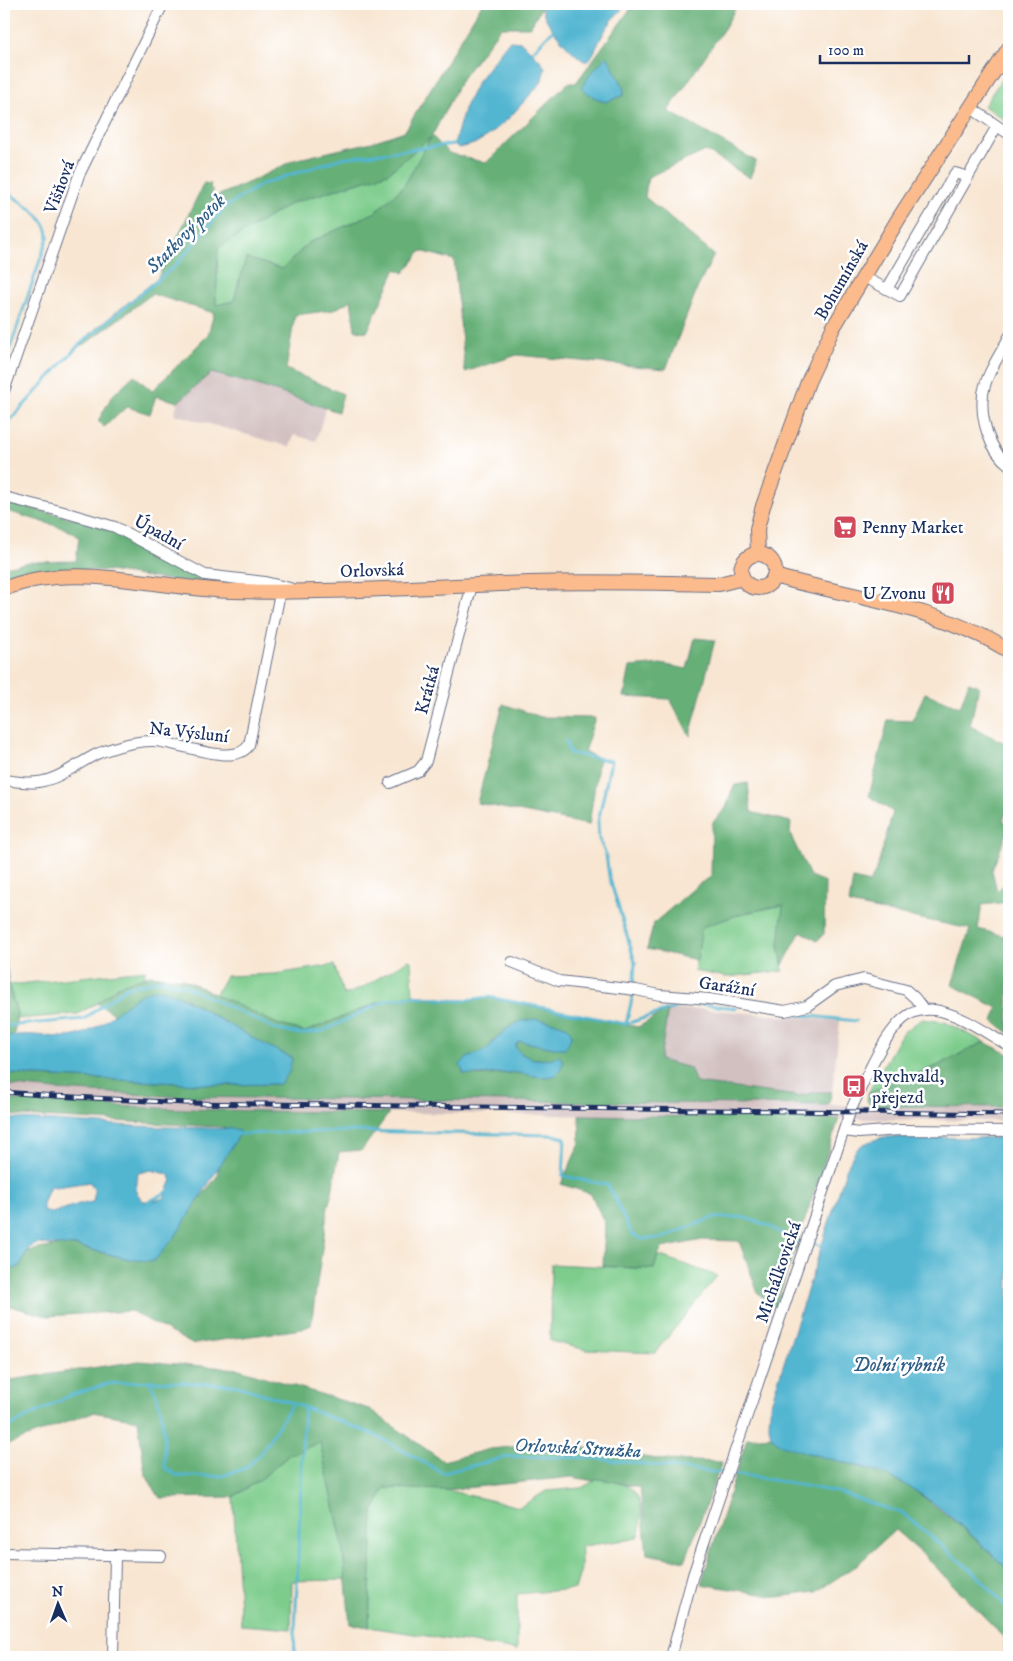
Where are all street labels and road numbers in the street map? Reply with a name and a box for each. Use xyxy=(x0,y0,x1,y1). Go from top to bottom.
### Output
street label: Višňová xyxy=(39,157,80,218)
street label: Bohumínská xyxy=(810,236,874,324)
street label: Úpadní xyxy=(130,509,189,556)
street label: Orlovská xyxy=(340,559,405,583)
street label: Krátká xyxy=(411,663,445,717)
street label: Na Výsluní xyxy=(148,718,231,748)
street label: Garážní xyxy=(697,972,758,1002)
street label: Michálkovická xyxy=(751,1218,807,1326)

